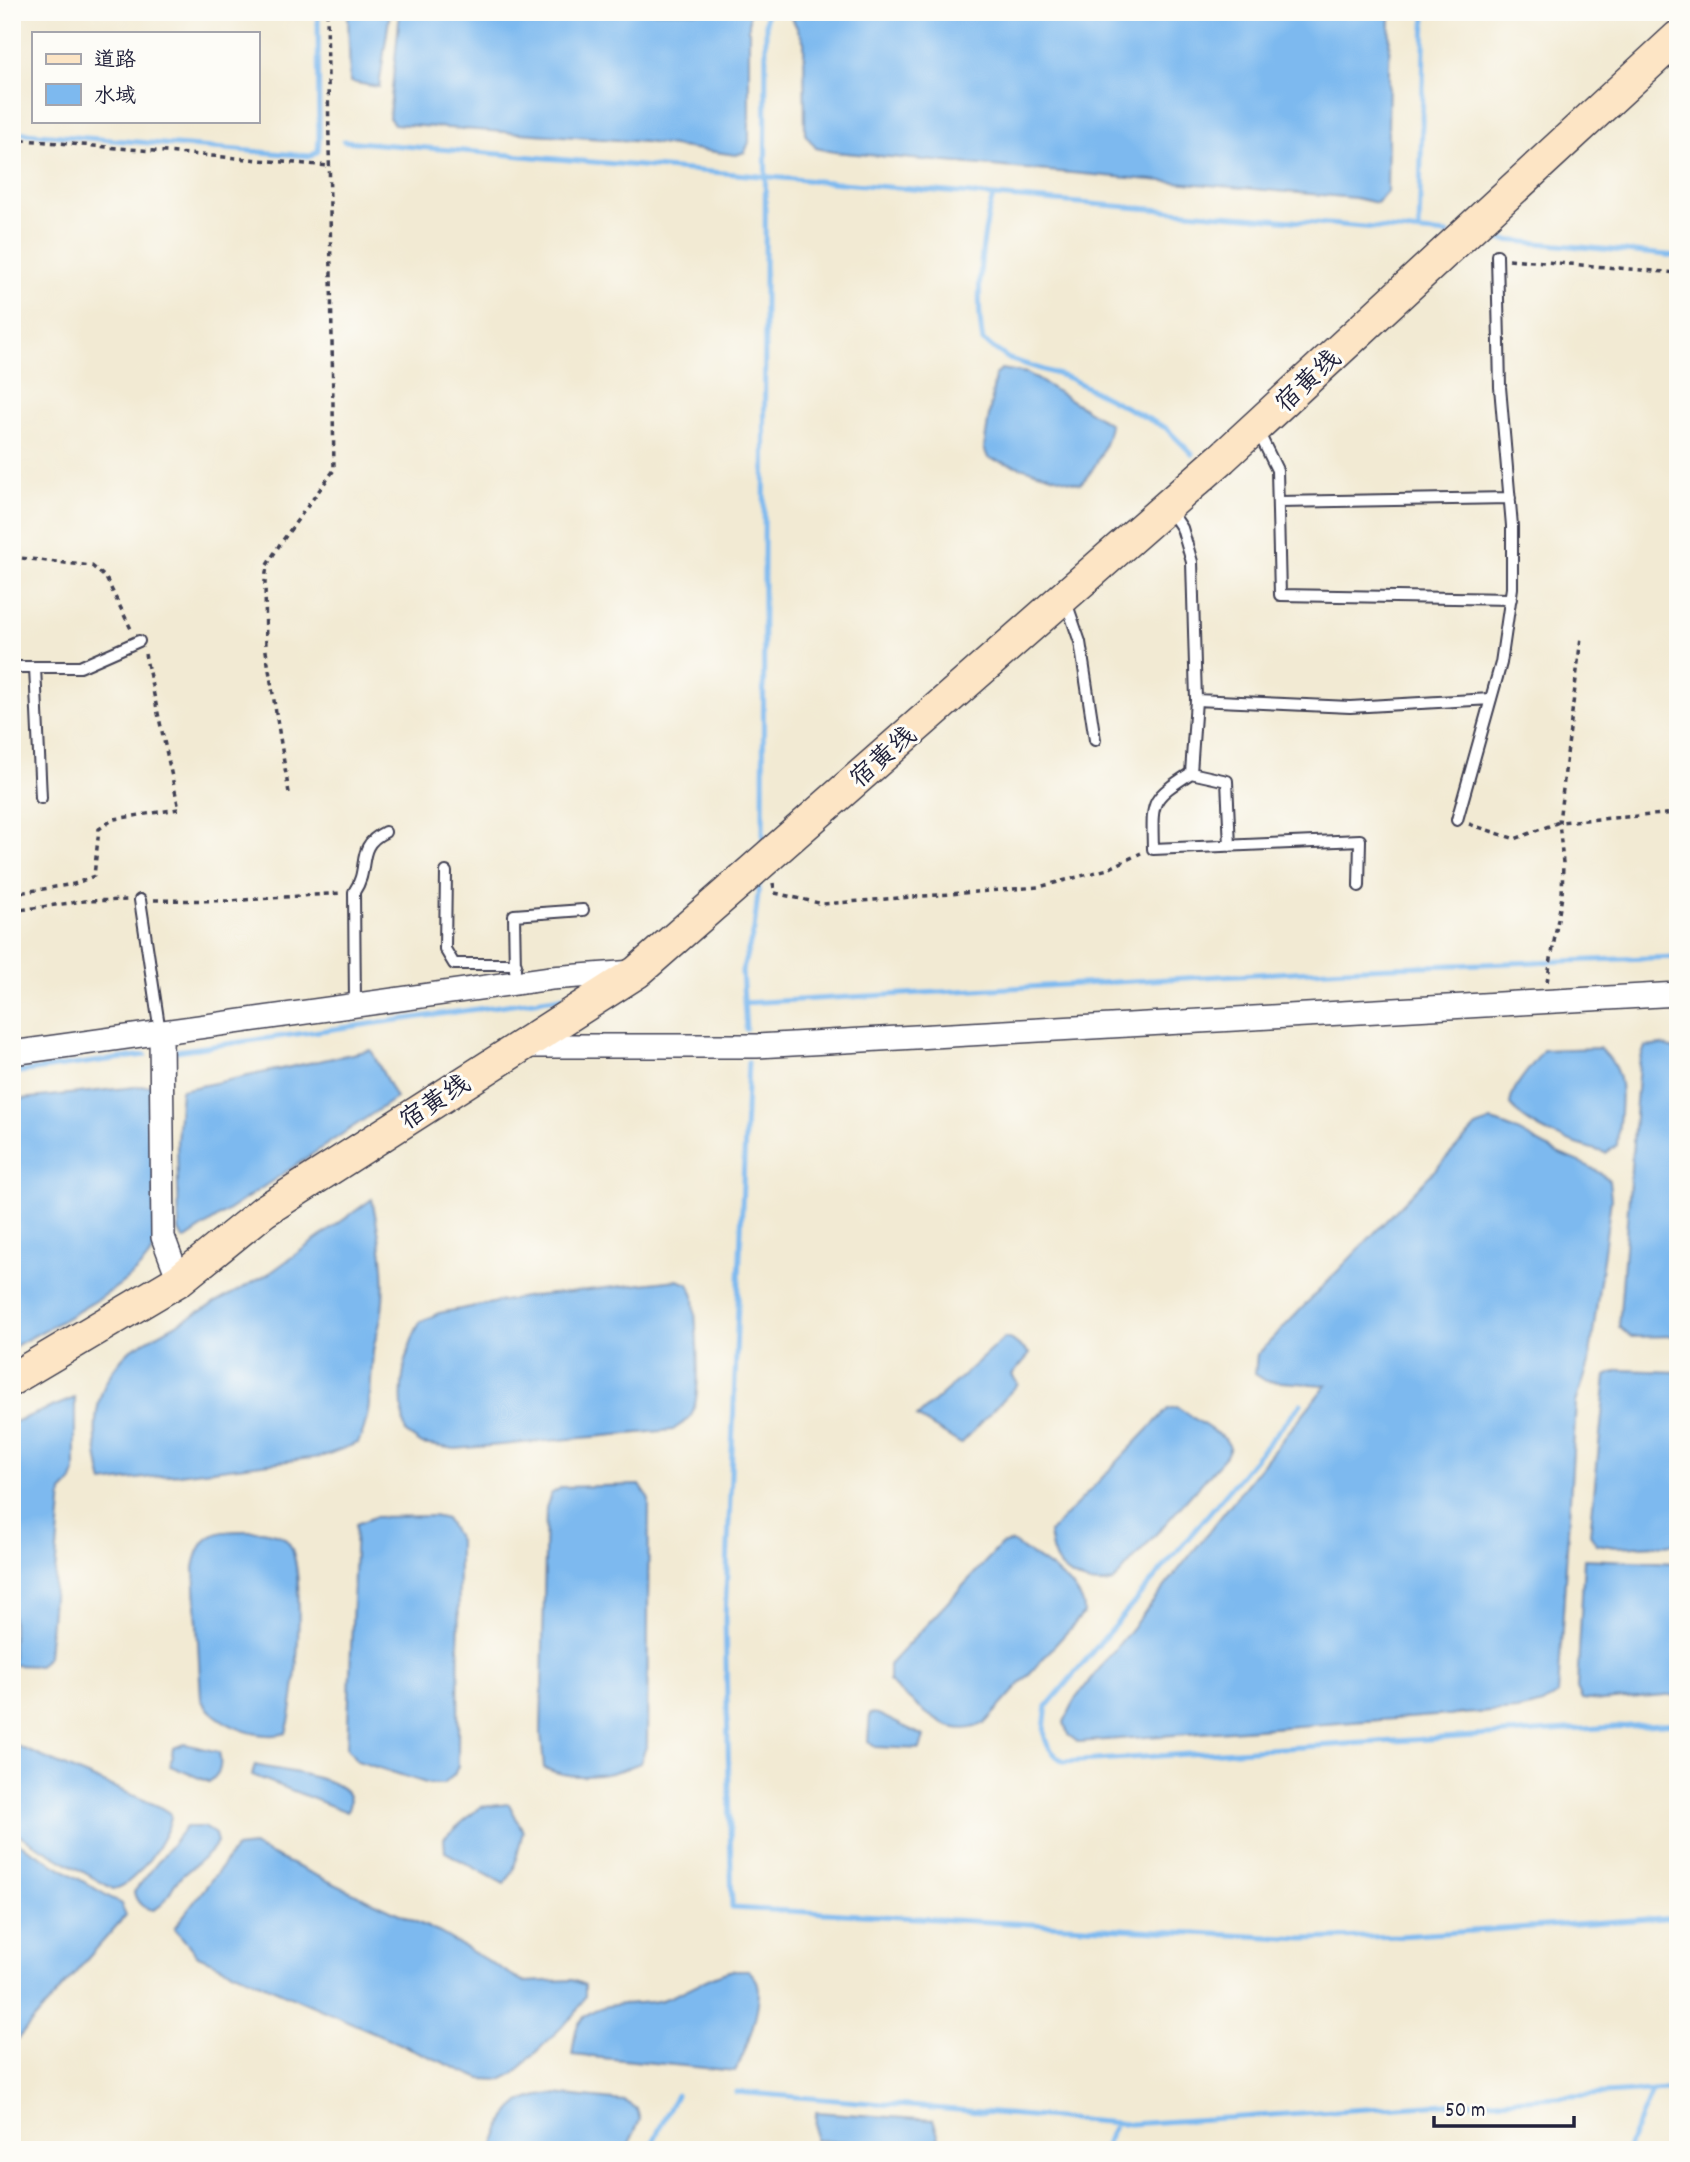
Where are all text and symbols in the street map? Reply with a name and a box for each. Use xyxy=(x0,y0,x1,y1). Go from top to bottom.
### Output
legend xyxy=(32,32,259,122)
text: 道路 xyxy=(94,47,136,77)
text: 水域 xyxy=(94,83,136,113)
street label: 宿黄线 xyxy=(1268,342,1351,423)
street label: 宿黄线 xyxy=(843,719,926,798)
street label: 宿黄线 xyxy=(393,1067,479,1141)
scale bar xyxy=(1434,2085,1574,2129)
text: 50 m xyxy=(1445,2097,1485,2127)

